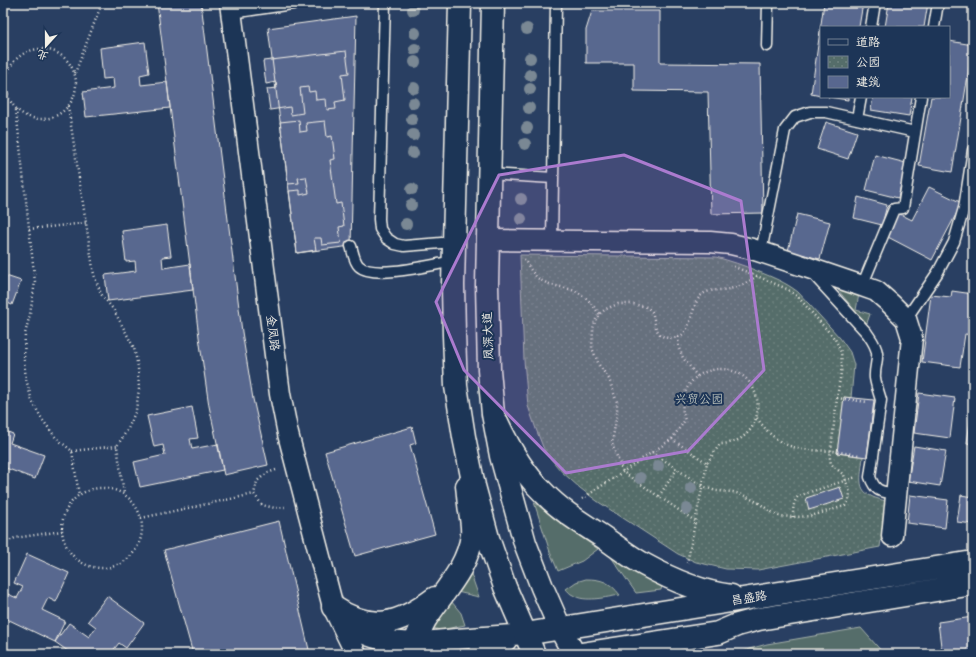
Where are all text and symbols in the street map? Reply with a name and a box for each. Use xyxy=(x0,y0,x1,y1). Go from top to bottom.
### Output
north arrow xyxy=(26,26,66,66)
legend xyxy=(820,26,950,98)
text: 道路 xyxy=(856,33,880,50)
text: 北 xyxy=(35,47,50,64)
text: 公园 xyxy=(856,53,880,70)
text: 建筑 xyxy=(856,73,880,90)
street label: 凤深大道 xyxy=(478,312,497,360)
street label: 金凤路 xyxy=(263,314,284,352)
park label: 兴贸公园 xyxy=(675,390,723,407)
street label: 昌盛路 xyxy=(730,586,768,609)

